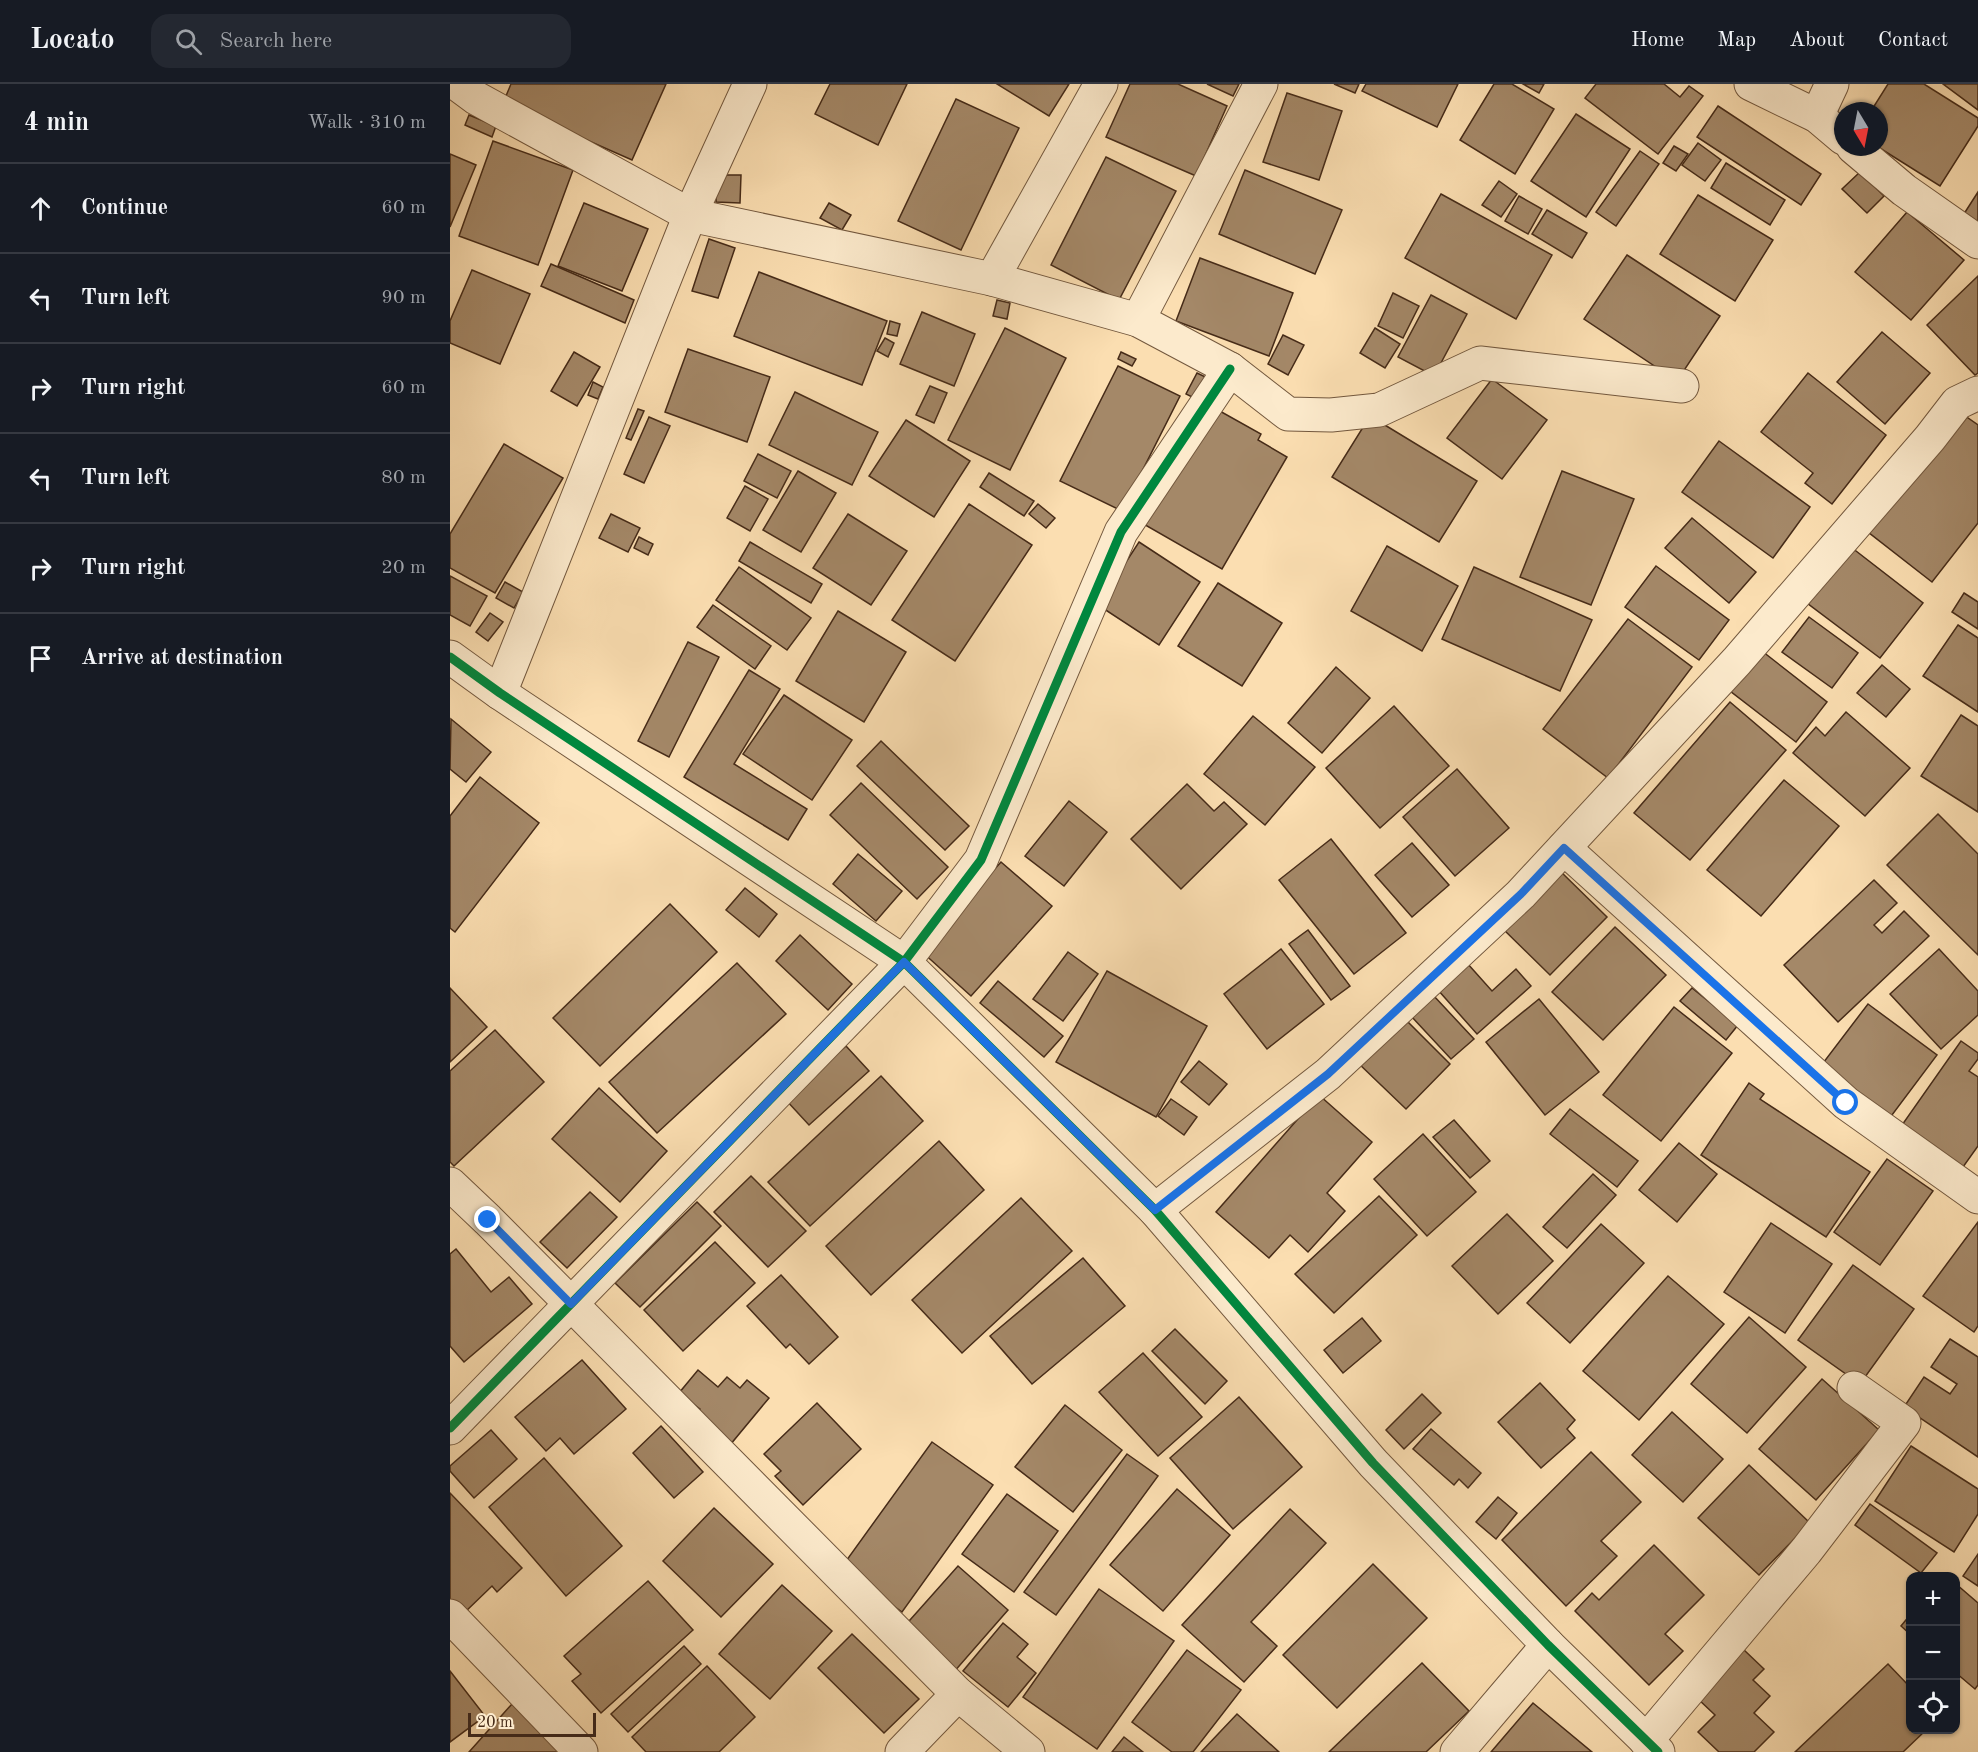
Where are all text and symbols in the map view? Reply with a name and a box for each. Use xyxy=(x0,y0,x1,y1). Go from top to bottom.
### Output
search box xyxy=(151,14,571,68)
icon: search xyxy=(172,25,205,58)
text: Locato xyxy=(30,27,115,55)
text: Search here xyxy=(220,30,332,52)
text: Home xyxy=(1631,30,1684,51)
text: Map xyxy=(1717,30,1756,51)
text: About xyxy=(1789,30,1845,51)
text: Contact xyxy=(1878,30,1948,51)
north arrow xyxy=(1834,102,1888,156)
text: 4 min xyxy=(24,110,89,136)
text: Walk · 310 m xyxy=(307,113,426,133)
icon: ahead xyxy=(24,192,57,225)
text: Continue xyxy=(81,197,168,219)
text: 60 m xyxy=(381,198,426,218)
icon: left xyxy=(24,282,57,315)
text: Turn left xyxy=(81,287,170,309)
text: 90 m xyxy=(381,288,426,308)
icon: right xyxy=(24,372,57,405)
text: Turn right xyxy=(81,377,185,399)
text: 60 m xyxy=(381,378,426,398)
icon: left xyxy=(24,462,57,495)
text: Turn left xyxy=(81,467,170,489)
text: 80 m xyxy=(381,468,426,488)
icon: right xyxy=(24,552,57,585)
text: Turn right xyxy=(81,557,185,579)
text: 20 m xyxy=(381,558,426,578)
icon: arrive xyxy=(24,642,57,675)
text: Arrive at destination xyxy=(81,647,283,669)
route start xyxy=(1832,1089,1858,1115)
route end xyxy=(474,1206,500,1232)
map controls xyxy=(1906,1572,1960,1734)
button: + xyxy=(1906,1572,1960,1626)
button: − xyxy=(1906,1626,1960,1680)
button: locate xyxy=(1906,1680,1960,1734)
scale bar xyxy=(468,1710,596,1738)
text: 20 m xyxy=(477,1715,513,1731)

